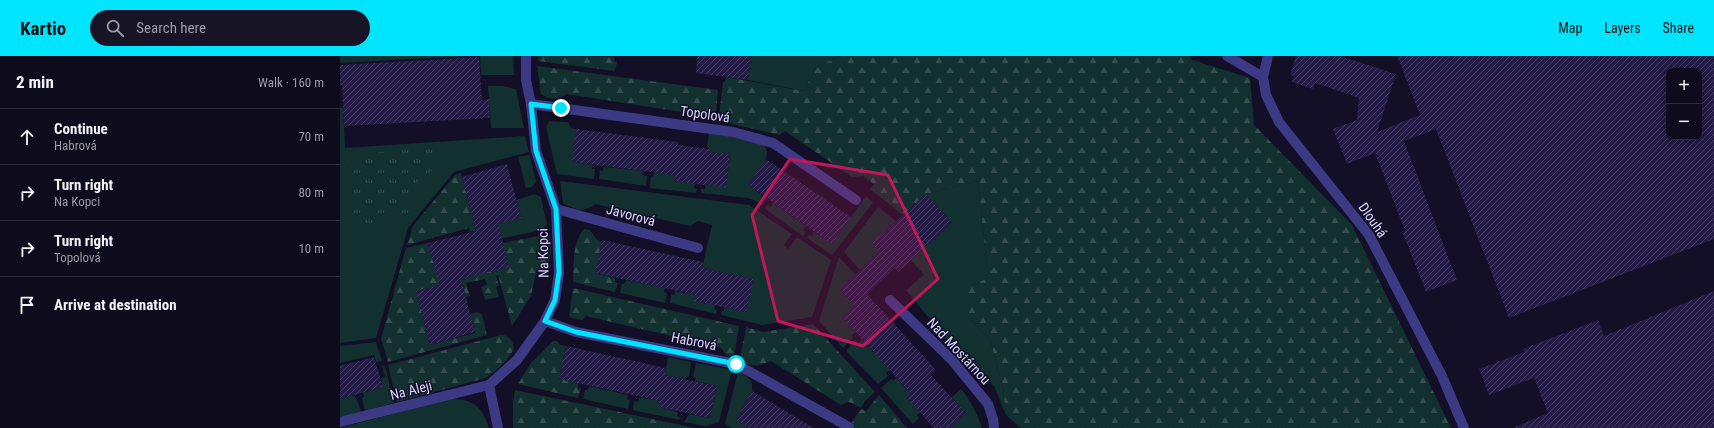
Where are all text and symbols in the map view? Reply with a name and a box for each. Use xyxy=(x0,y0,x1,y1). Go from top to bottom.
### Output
search box xyxy=(90,10,370,46)
text: Kartio xyxy=(20,17,66,40)
icon: search xyxy=(104,17,126,39)
text: Search here xyxy=(136,19,206,37)
text: Map xyxy=(1558,20,1582,36)
text: Layers xyxy=(1604,20,1641,36)
text: Share xyxy=(1663,20,1694,36)
map controls xyxy=(1666,68,1702,140)
button: + xyxy=(1666,68,1702,104)
text: 2 min xyxy=(16,72,54,92)
text: Walk · 160 m xyxy=(258,75,324,90)
route end xyxy=(552,99,570,117)
street label: Topolová xyxy=(679,103,731,125)
button: − xyxy=(1666,104,1702,140)
text: Continue xyxy=(54,120,108,138)
icon: ahead xyxy=(16,126,38,148)
text: 70 m xyxy=(298,129,324,144)
text: Habrová xyxy=(54,138,97,153)
text: Turn right xyxy=(54,176,113,194)
icon: right xyxy=(16,182,38,204)
text: 80 m xyxy=(298,185,324,200)
text: Na Kopci xyxy=(54,194,100,209)
street label: Dlouhá xyxy=(1355,200,1391,240)
street label: Javorová xyxy=(605,201,657,229)
street label: Na Kopci xyxy=(535,228,551,278)
text: Turn right xyxy=(54,232,113,250)
icon: right xyxy=(16,238,38,260)
text: 10 m xyxy=(298,241,324,256)
text: Topolová xyxy=(54,250,101,265)
icon: arrive xyxy=(16,294,38,316)
text: Arrive at destination xyxy=(54,296,177,314)
street label: Nad Mostárnou xyxy=(924,314,994,388)
street label: Habrová xyxy=(670,329,718,353)
route start xyxy=(727,355,745,373)
street label: Na Aleji xyxy=(388,377,434,403)

